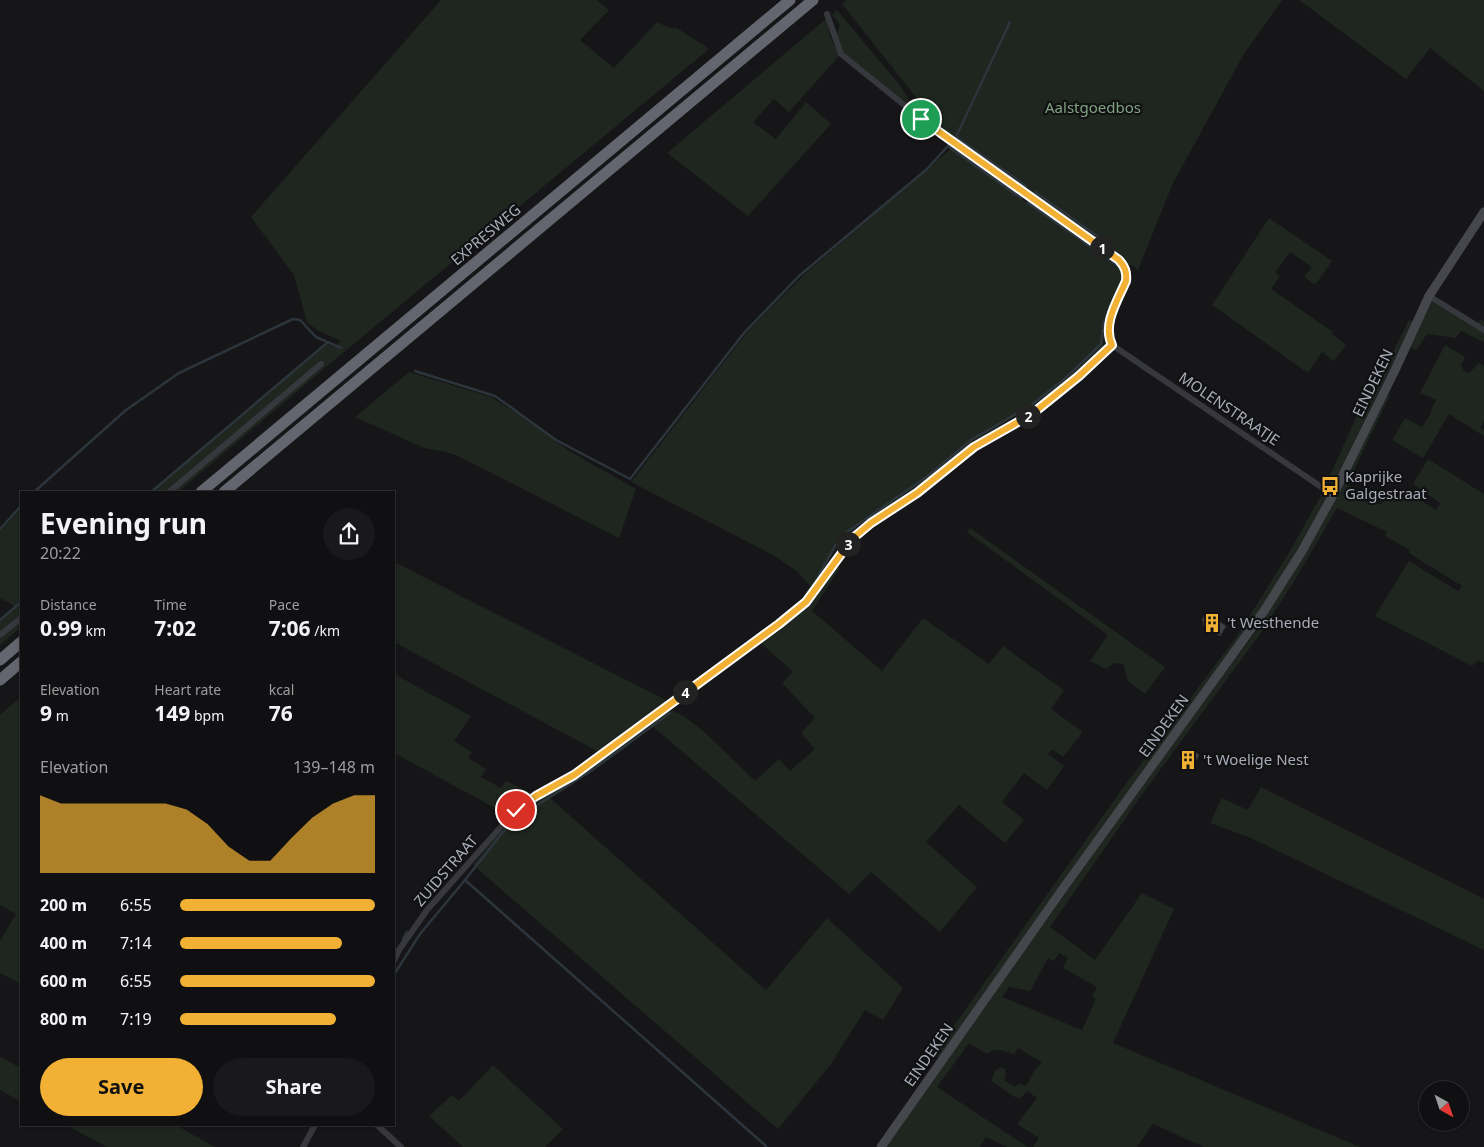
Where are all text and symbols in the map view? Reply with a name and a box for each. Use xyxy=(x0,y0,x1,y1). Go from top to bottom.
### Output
park label: Aalstgoedbos xyxy=(1045,97,1141,117)
pin xyxy=(900,98,942,140)
icon: arrive xyxy=(907,105,935,133)
street label: EXPRESWEG xyxy=(446,199,524,269)
pin: 1 xyxy=(1090,236,1114,260)
text: 1 xyxy=(1098,239,1107,258)
street label: EINDEKEN xyxy=(1347,345,1397,420)
street label: MOLENSTRAATJE xyxy=(1175,367,1284,449)
pin: 2 xyxy=(1016,404,1040,428)
text: 2 xyxy=(1024,407,1033,426)
place label: Kaprijke Galgestraat xyxy=(1345,466,1427,503)
bus stop icon: Kaprijke Galgestraat xyxy=(1319,475,1341,497)
text: Evening run xyxy=(40,504,207,542)
button: share xyxy=(323,508,375,560)
pin: 3 xyxy=(836,532,860,556)
text: 3 xyxy=(844,535,853,554)
text: 20:22 xyxy=(40,542,81,564)
text: Distance xyxy=(40,595,97,614)
text: Time xyxy=(154,595,187,614)
text: Pace xyxy=(269,595,300,614)
building icon: 't Westhende xyxy=(1201,612,1223,634)
place label: 't Westhende xyxy=(1227,612,1319,632)
text: 0.99 xyxy=(40,614,82,642)
text: 7:02 xyxy=(154,614,196,642)
text: 7:06 xyxy=(269,614,311,642)
text: km xyxy=(82,621,106,640)
text: /km xyxy=(311,621,340,640)
text: Elevation xyxy=(40,680,100,699)
text: Heart rate xyxy=(154,680,221,699)
text: kcal xyxy=(269,680,294,699)
pin: 4 xyxy=(672,680,698,704)
text: 4 xyxy=(681,683,690,702)
street label: EINDEKEN xyxy=(1134,690,1193,761)
text: 9 xyxy=(40,699,52,727)
text: 149 xyxy=(154,699,190,727)
text: 76 xyxy=(269,699,293,727)
text: m xyxy=(52,706,69,725)
text: bpm xyxy=(190,706,224,725)
building icon: 't Woelige Nest xyxy=(1177,749,1199,771)
place label: 't Woelige Nest xyxy=(1203,749,1309,769)
text: Elevation xyxy=(40,756,108,778)
text: 139–148 m xyxy=(293,756,375,778)
pin xyxy=(495,789,537,831)
icon: check xyxy=(502,796,530,824)
street label: ZUIDSTRAAT xyxy=(409,830,482,910)
text: 200 m xyxy=(40,894,87,916)
text: 6:55 xyxy=(120,894,152,916)
text: 400 m xyxy=(40,932,87,954)
text: 7:14 xyxy=(120,932,152,954)
text: 600 m xyxy=(40,970,87,992)
text: 6:55 xyxy=(120,970,152,992)
text: 800 m xyxy=(40,1008,87,1030)
text: 7:19 xyxy=(120,1008,152,1030)
street label: EINDEKEN xyxy=(899,1019,957,1090)
button: Save xyxy=(40,1058,203,1116)
button: Share xyxy=(213,1058,375,1116)
north arrow xyxy=(1419,1081,1469,1131)
map controls xyxy=(1419,1081,1469,1131)

